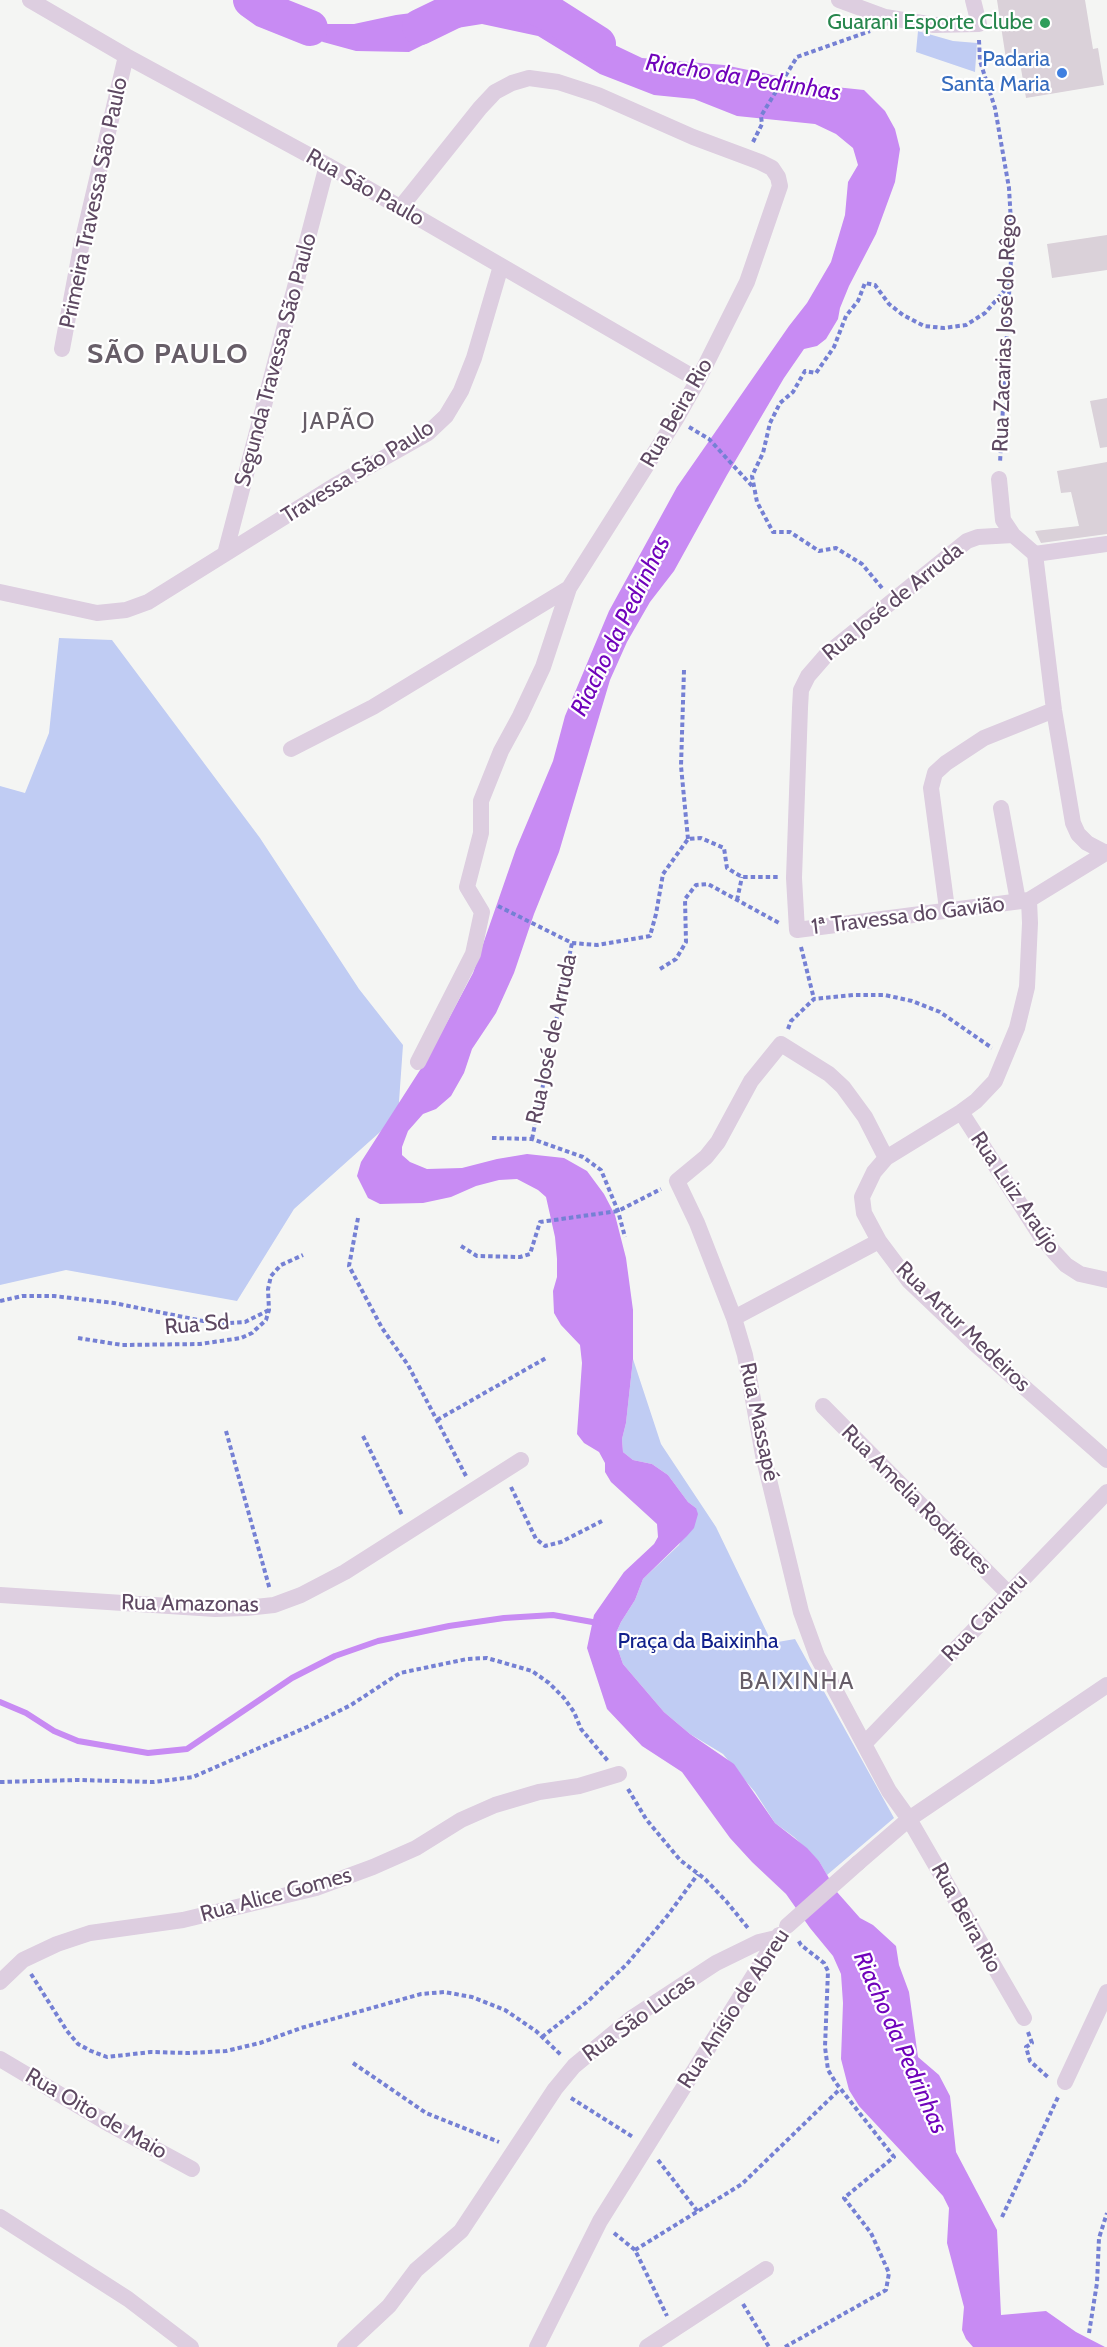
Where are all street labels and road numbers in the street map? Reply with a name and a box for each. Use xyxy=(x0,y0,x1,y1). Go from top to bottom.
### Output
street label: Primeira Travessa São Paulo xyxy=(54,75,134,331)
street label: Rua São Paulo xyxy=(301,144,429,232)
street label: Rua Zacarias José do Rêgo xyxy=(988,213,1022,453)
street label: Segunda Travessa São Paulo xyxy=(229,231,323,489)
street label: Rua Beira Rio xyxy=(635,354,719,472)
street label: Travessa São Paulo xyxy=(277,415,439,529)
street label: Rua José de Arruda xyxy=(817,537,969,667)
street label: 1ª Travessa do Gavião xyxy=(810,891,1006,941)
street label: Rua José de Arruda xyxy=(521,952,583,1126)
street label: Rua Luiz Araújo xyxy=(964,1127,1066,1259)
street label: Rua Artur Medeiros xyxy=(890,1256,1036,1398)
street label: Rua Sd xyxy=(163,1309,231,1341)
street label: Rua Massapé xyxy=(734,1360,784,1484)
street label: Rua Amelia Rodrigues xyxy=(836,1420,996,1580)
street label: Rua Caruaru xyxy=(937,1569,1033,1667)
street label: Rua Amazonas xyxy=(121,1590,259,1618)
street label: Rua Beira Rio xyxy=(925,1859,1007,1977)
street label: Rua Alice Gomes xyxy=(197,1862,355,1928)
street label: Rua Anísio de Abreu xyxy=(673,1924,795,2094)
street label: Rua São Lucas xyxy=(578,1968,700,2068)
street label: Rua Oito de Maio xyxy=(20,2063,172,2165)

